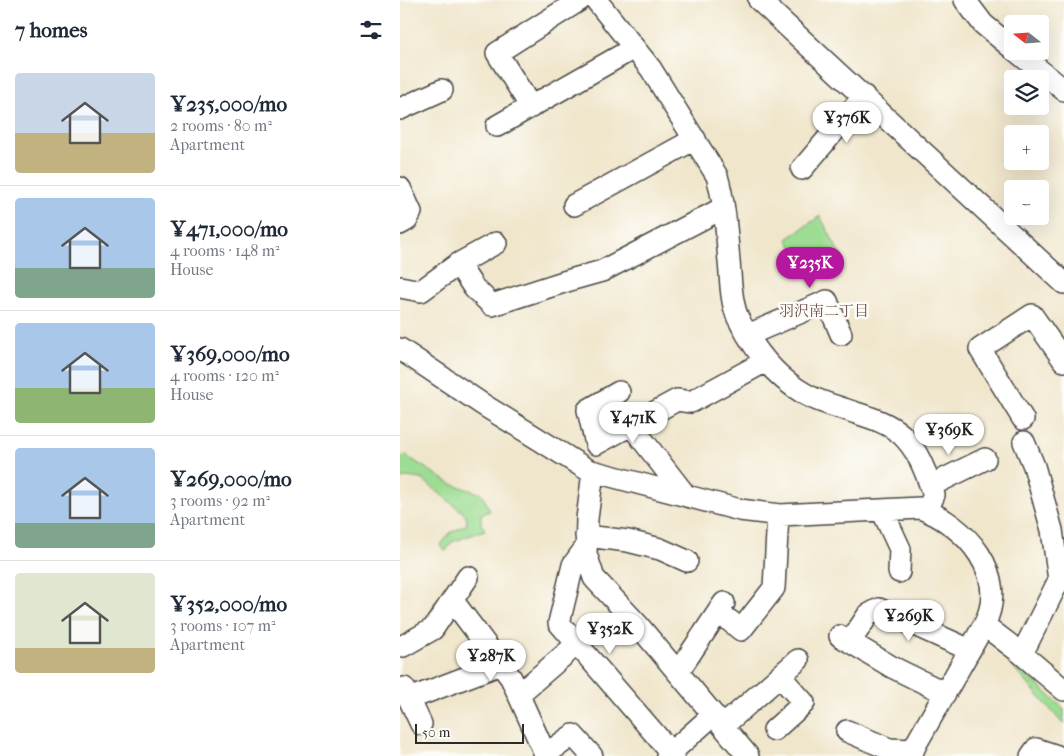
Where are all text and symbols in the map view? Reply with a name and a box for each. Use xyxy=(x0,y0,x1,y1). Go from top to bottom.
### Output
north arrow xyxy=(1004,15,1049,60)
map controls xyxy=(1004,15,1049,225)
icon: filters xyxy=(357,16,385,44)
text: 7 homes xyxy=(15,18,87,42)
button: layers xyxy=(1004,70,1049,115)
text: ¥235,000/mo xyxy=(170,92,287,116)
icon: home xyxy=(55,93,115,153)
pin: ¥376K xyxy=(812,102,882,144)
text: ¥376K xyxy=(823,108,871,127)
text: 2 rooms · 80 m² xyxy=(170,116,272,135)
button: + xyxy=(1004,125,1049,170)
text: Apartment xyxy=(170,135,245,154)
button: − xyxy=(1004,180,1049,225)
text: ¥471,000/mo xyxy=(170,217,288,241)
icon: home xyxy=(55,218,115,278)
text: 4 rooms · 148 m² xyxy=(170,241,279,260)
pin: ¥235K xyxy=(775,246,845,289)
text: ¥235K xyxy=(787,253,833,272)
text: House xyxy=(170,260,213,279)
district label: 羽沢南二丁目 xyxy=(779,302,869,320)
text: ¥369,000/mo xyxy=(170,342,290,366)
icon: home xyxy=(55,343,115,403)
text: 4 rooms · 120 m² xyxy=(170,366,279,385)
text: House xyxy=(170,385,213,404)
pin: ¥471K xyxy=(598,402,668,444)
text: ¥471K xyxy=(610,408,656,427)
pin: ¥369K xyxy=(914,414,984,456)
text: ¥369K xyxy=(925,420,973,439)
text: ¥269,000/mo xyxy=(170,467,292,491)
icon: home xyxy=(55,468,115,528)
text: 3 rooms · 92 m² xyxy=(170,491,270,510)
text: Apartment xyxy=(170,510,245,529)
text: ¥352,000/mo xyxy=(170,592,287,616)
icon: home xyxy=(55,593,115,653)
pin: ¥269K xyxy=(874,600,944,642)
text: ¥269K xyxy=(884,606,934,625)
pin: ¥352K xyxy=(575,612,645,655)
text: 3 rooms · 107 m² xyxy=(170,616,276,635)
text: ¥352K xyxy=(587,619,633,638)
text: Apartment xyxy=(170,635,245,654)
pin: ¥287K xyxy=(456,640,526,682)
text: ¥287K xyxy=(467,646,515,665)
scale bar xyxy=(415,721,524,744)
text: 50 m xyxy=(422,724,450,741)

